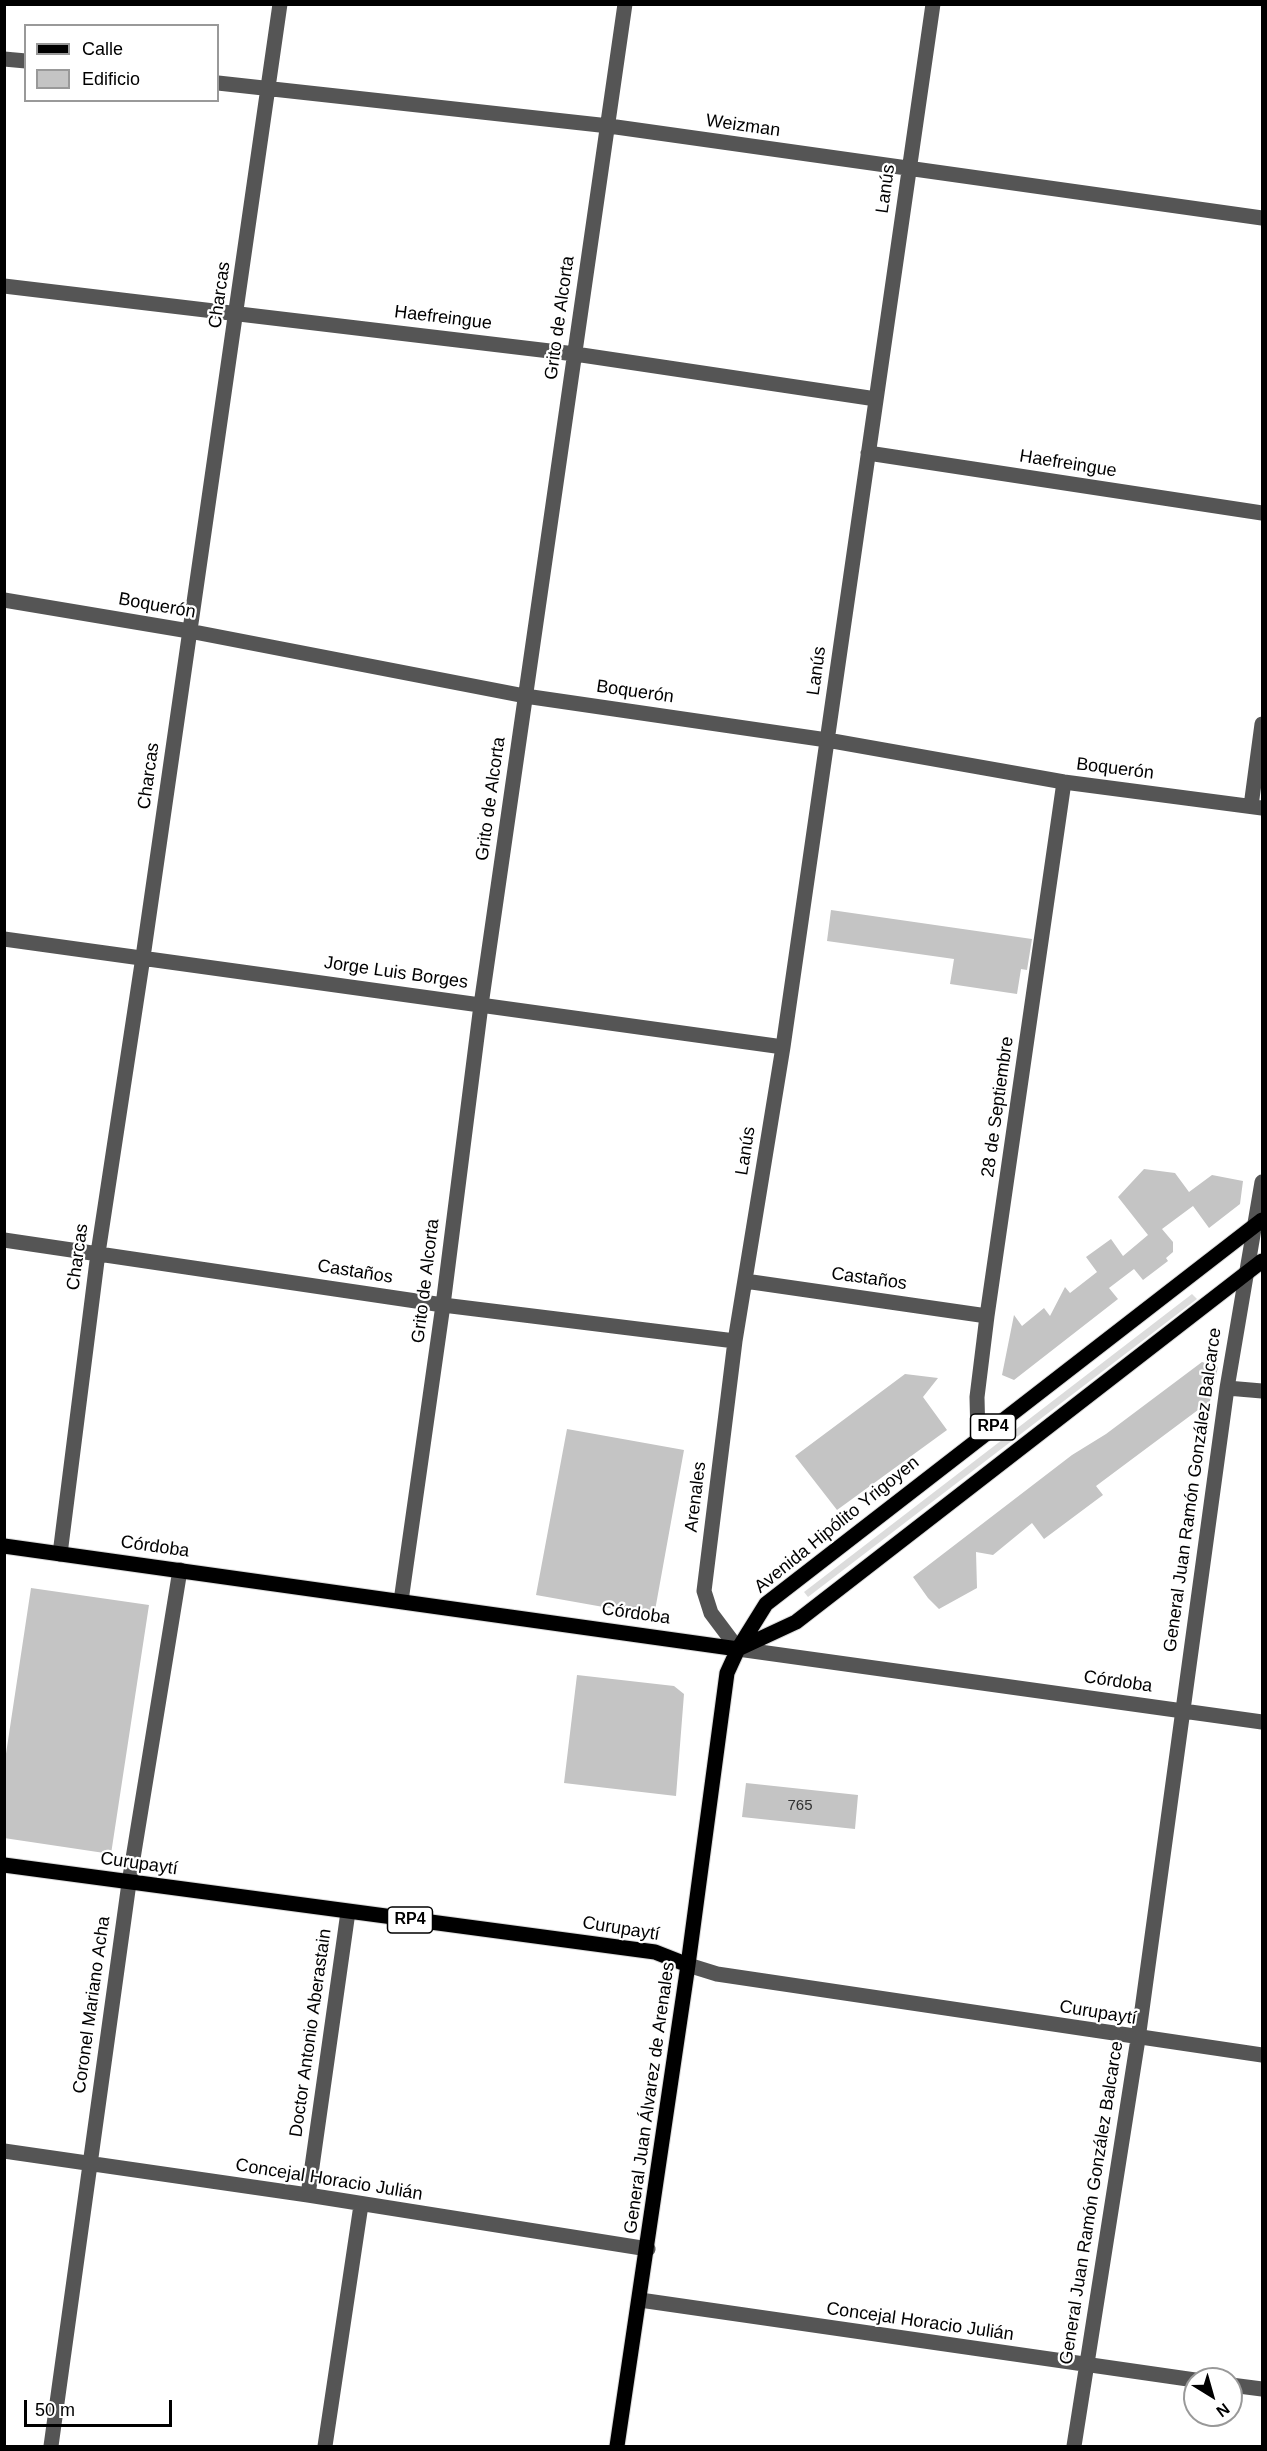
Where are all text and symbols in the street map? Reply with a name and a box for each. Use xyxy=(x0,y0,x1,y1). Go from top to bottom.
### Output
legend xyxy=(24,24,219,102)
text: Calle xyxy=(82,39,123,59)
text: Edificio xyxy=(82,69,140,89)
street label: Weizman xyxy=(705,110,781,142)
street label: Lanús xyxy=(872,163,900,215)
street label: Grito de Alcorta xyxy=(541,255,579,381)
street label: Charcas xyxy=(205,260,235,330)
street label: Haefreingue xyxy=(393,301,493,335)
street label: Haefreingue xyxy=(1018,446,1118,482)
street label: Boquerón xyxy=(117,589,197,623)
street label: Lanús xyxy=(803,645,831,697)
street label: Boquerón xyxy=(595,676,675,708)
street label: Grito de Alcorta xyxy=(472,736,510,862)
street label: Charcas xyxy=(134,741,164,811)
street label: Boquerón xyxy=(1075,754,1155,784)
street label: Jorge Luis Borges xyxy=(323,952,469,994)
street label: 28 de Septiembre xyxy=(977,1035,1019,1179)
street label: Lanús xyxy=(731,1125,761,1177)
street label: Grito de Alcorta xyxy=(408,1218,444,1344)
street label: Charcas xyxy=(63,1222,93,1292)
street label: Castaños xyxy=(316,1255,394,1289)
street label: Castaños xyxy=(830,1263,908,1295)
street label: General Juan Ramón González Balcarce xyxy=(1160,1327,1226,1653)
road number: RP4 xyxy=(970,1414,1016,1440)
street label: Avenida Hipólito Yrigoyen xyxy=(750,1452,924,1598)
street label: Arenales xyxy=(681,1460,711,1534)
street label: Córdoba xyxy=(119,1532,191,1562)
street label: Córdoba xyxy=(600,1599,672,1629)
street label: Córdoba xyxy=(1082,1667,1154,1697)
house number: 765 xyxy=(787,1797,813,1815)
street label: Curupaytí xyxy=(99,1848,179,1880)
road number: RP4 xyxy=(388,1907,432,1933)
street label: Curupaytí xyxy=(581,1912,661,1946)
street label: Coronel Mariano Acha xyxy=(69,1915,115,2095)
street label: Doctor Antonio Aberastain xyxy=(286,1927,336,2139)
street label: General Juan Álvarez de Arenales xyxy=(620,1961,680,2235)
street label: Curupaytí xyxy=(1058,1996,1138,2030)
street label: General Juan Ramón González Balcarce xyxy=(1056,2040,1128,2366)
street label: Concejal Horacio Julián xyxy=(234,2155,424,2205)
street label: Concejal Horacio Julián xyxy=(825,2298,1015,2346)
north arrow xyxy=(1183,2367,1243,2427)
scale bar xyxy=(27,2388,176,2426)
text: 50 m xyxy=(35,2400,75,2420)
text: N xyxy=(1213,2400,1233,2420)

